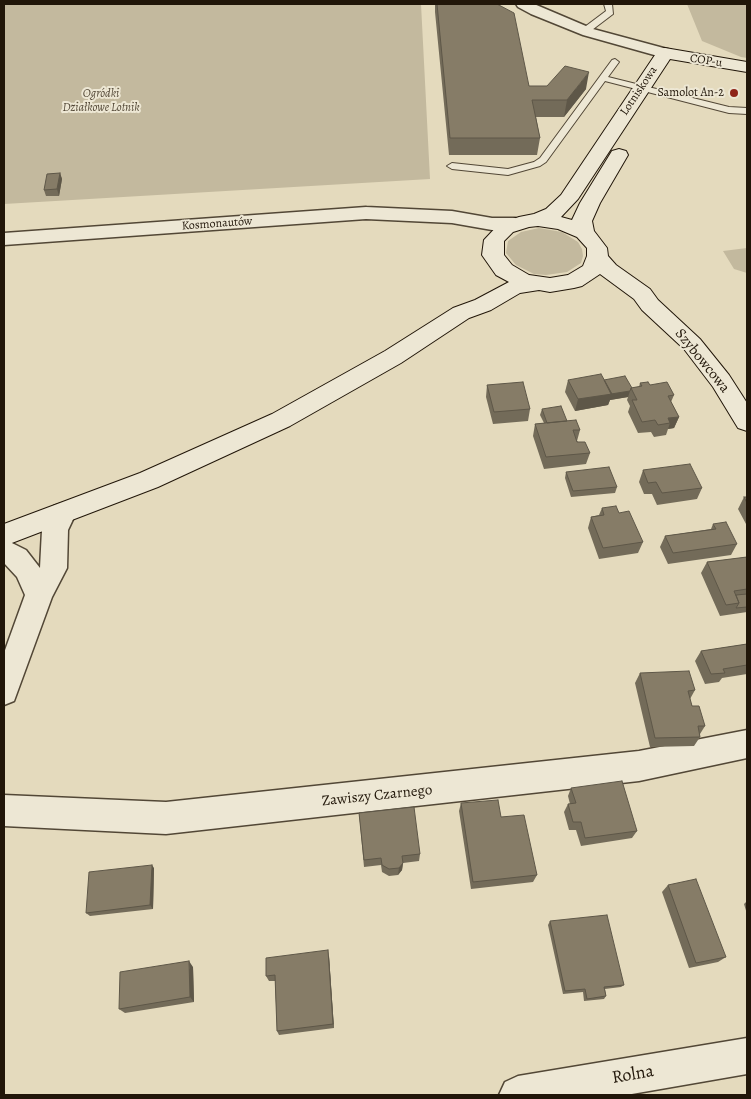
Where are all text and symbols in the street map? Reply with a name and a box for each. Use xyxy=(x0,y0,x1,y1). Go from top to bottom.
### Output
street label: COP-u xyxy=(689,51,723,71)
street label: Lotniskowa xyxy=(617,64,661,118)
place label: Samolot An-2 xyxy=(657,86,724,100)
park label: Ogródki Działkowe Lotnik xyxy=(62,87,140,115)
marker: Samolot An-2 xyxy=(728,87,740,99)
street label: Kosmonautów xyxy=(181,214,253,234)
street label: Szybowcowa xyxy=(671,325,733,397)
street label: Zawiszy Czarnego xyxy=(321,781,433,811)
street label: Rolna xyxy=(610,1061,656,1089)

